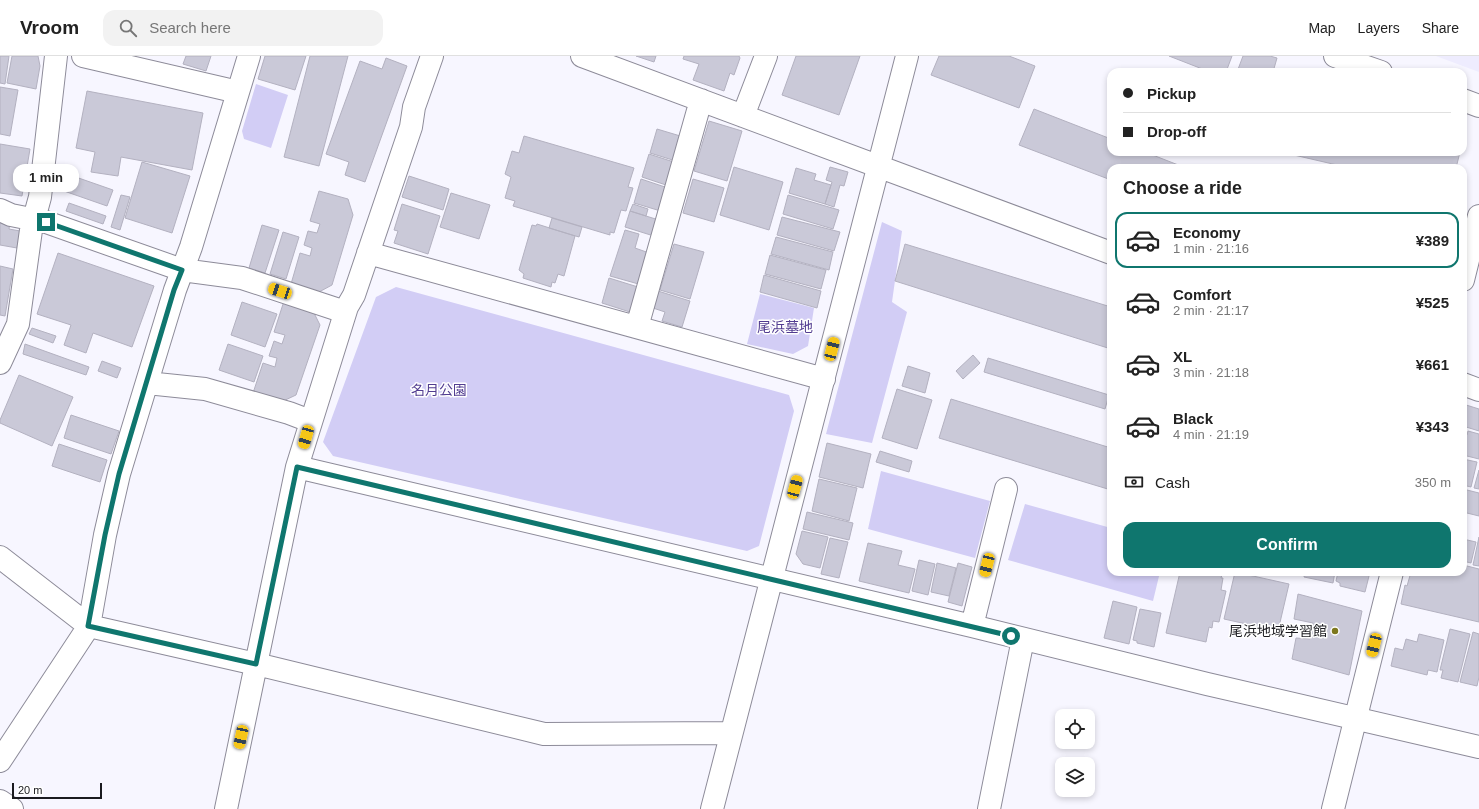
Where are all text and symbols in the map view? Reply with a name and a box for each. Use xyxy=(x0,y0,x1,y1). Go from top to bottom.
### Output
search box xyxy=(103,10,383,46)
text: Vroom xyxy=(20,17,79,38)
icon: search xyxy=(117,17,139,39)
text: Search here xyxy=(149,19,231,36)
text: Map xyxy=(1308,20,1336,36)
text: Layers xyxy=(1358,20,1400,36)
text: Share xyxy=(1422,20,1459,36)
text: Pickup xyxy=(1147,85,1196,102)
text: Drop-off xyxy=(1147,123,1206,140)
callout: 1 min xyxy=(13,164,79,192)
text: 1 min xyxy=(29,170,63,185)
text: Choose a ride xyxy=(1123,178,1242,198)
route end xyxy=(37,213,55,231)
icon: car xyxy=(1125,222,1161,258)
text: Economy xyxy=(1173,224,1241,241)
text: ¥389 xyxy=(1416,232,1449,249)
text: 1 min · 21:16 xyxy=(1173,241,1249,256)
car xyxy=(267,282,293,300)
icon: car xyxy=(1125,284,1161,320)
text: Comfort xyxy=(1173,286,1231,303)
text: ¥525 xyxy=(1416,294,1449,311)
text: 2 min · 21:17 xyxy=(1173,303,1249,318)
park label: 尾浜墓地 xyxy=(757,319,813,335)
car xyxy=(823,336,841,362)
icon: car xyxy=(1125,346,1161,382)
text: XL xyxy=(1173,348,1192,365)
text: ¥661 xyxy=(1416,356,1449,373)
text: 3 min · 21:18 xyxy=(1173,365,1249,380)
park label: 名月公園 xyxy=(411,382,467,398)
icon: car xyxy=(1125,408,1161,444)
text: Black xyxy=(1173,410,1213,427)
text: ¥343 xyxy=(1416,418,1449,435)
car xyxy=(297,424,315,450)
text: 4 min · 21:19 xyxy=(1173,427,1249,442)
icon: cash xyxy=(1123,471,1145,493)
car xyxy=(786,474,804,500)
text: Cash xyxy=(1155,474,1190,491)
text: 350 m xyxy=(1415,475,1451,490)
button: Confirm xyxy=(1123,522,1451,568)
car xyxy=(978,552,996,578)
place label: 尾浜地域学習館 xyxy=(1229,623,1327,639)
marker: 尾浜地域学習館 xyxy=(1330,626,1340,636)
route start xyxy=(1002,627,1020,645)
car xyxy=(1365,632,1383,658)
map controls xyxy=(1055,709,1095,797)
button: locate xyxy=(1055,709,1095,749)
car xyxy=(233,724,249,750)
button: layers xyxy=(1055,757,1095,797)
scale bar xyxy=(12,781,102,800)
text: 20 m xyxy=(18,784,42,796)

